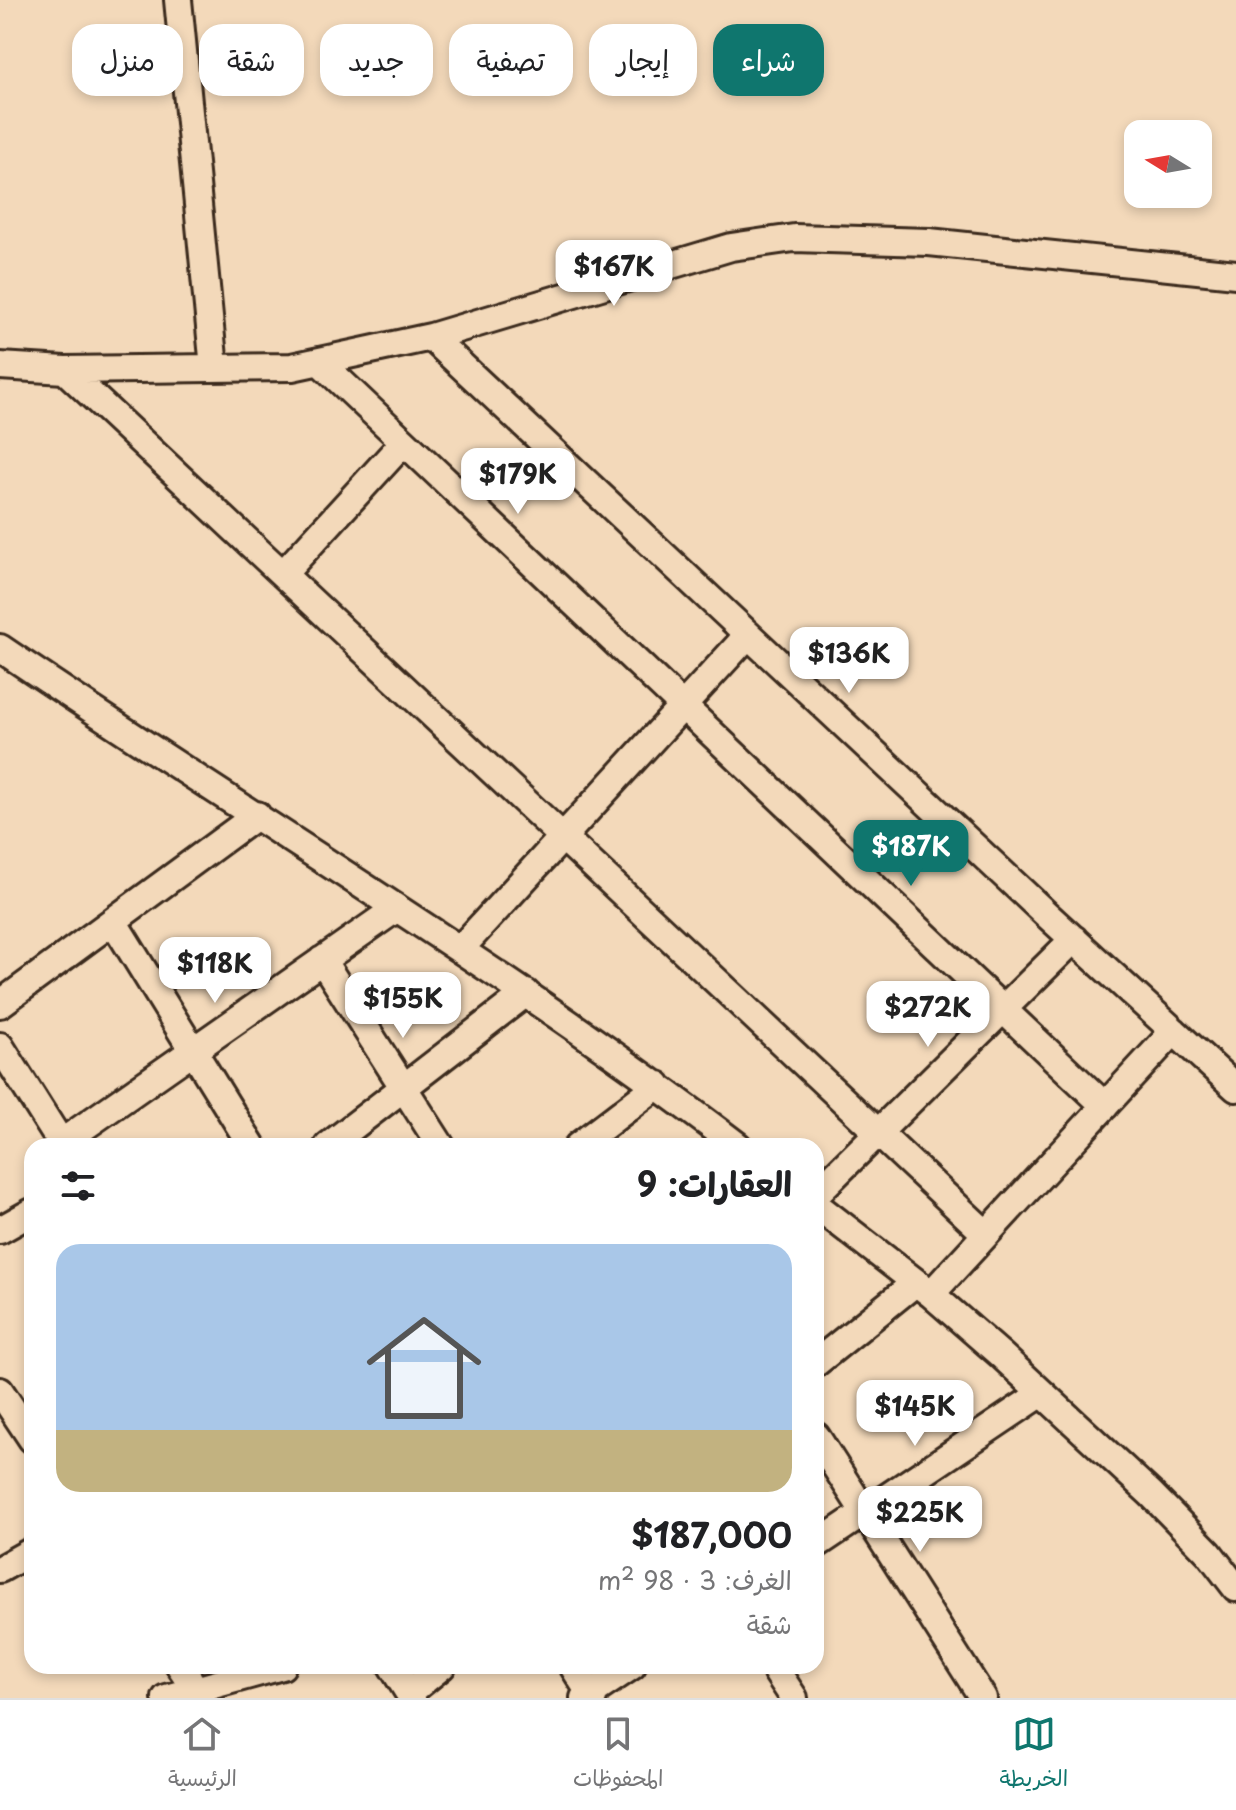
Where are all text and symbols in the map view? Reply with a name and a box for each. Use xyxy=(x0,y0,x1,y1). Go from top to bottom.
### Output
chip: منزل xyxy=(72,24,183,96)
chip: شقة xyxy=(199,24,304,96)
chip: جديد xyxy=(320,24,433,96)
chip: تصفية xyxy=(449,24,573,96)
chip: إيجار xyxy=(589,24,697,96)
chip: شراء xyxy=(713,24,824,96)
north arrow xyxy=(1124,120,1212,208)
map controls xyxy=(1124,120,1212,208)
pin: $167K xyxy=(558,240,670,308)
text: $167K xyxy=(574,246,654,285)
pin: $179K xyxy=(462,448,574,516)
text: $179K xyxy=(479,454,557,493)
pin: $136K xyxy=(793,627,905,695)
text: $136K xyxy=(808,633,890,672)
pin: $187K xyxy=(855,820,967,888)
text: $187K xyxy=(871,826,951,865)
pin: $118K xyxy=(159,937,271,1005)
text: $118K xyxy=(177,943,253,982)
pin: $155K xyxy=(347,972,459,1040)
text: $155K xyxy=(363,978,443,1017)
pin: $272K xyxy=(872,981,984,1049)
text: $272K xyxy=(885,987,972,1026)
text: العقارات: 9 xyxy=(637,1157,792,1209)
icon: filters xyxy=(56,1164,100,1208)
icon: home xyxy=(352,1296,496,1440)
pin: $145K xyxy=(859,1380,971,1448)
text: $145K xyxy=(874,1386,956,1425)
pin: $225K xyxy=(864,1486,976,1554)
text: $225K xyxy=(876,1492,964,1531)
text: $187,000 xyxy=(631,1508,792,1560)
text: الغرف: 3 · 98 m² xyxy=(598,1560,792,1599)
text: شقة xyxy=(747,1604,792,1643)
tab: الرئيسية xyxy=(168,1712,237,1798)
tab: المحفوظات xyxy=(573,1712,664,1798)
tab: الخريطة xyxy=(999,1712,1068,1798)

